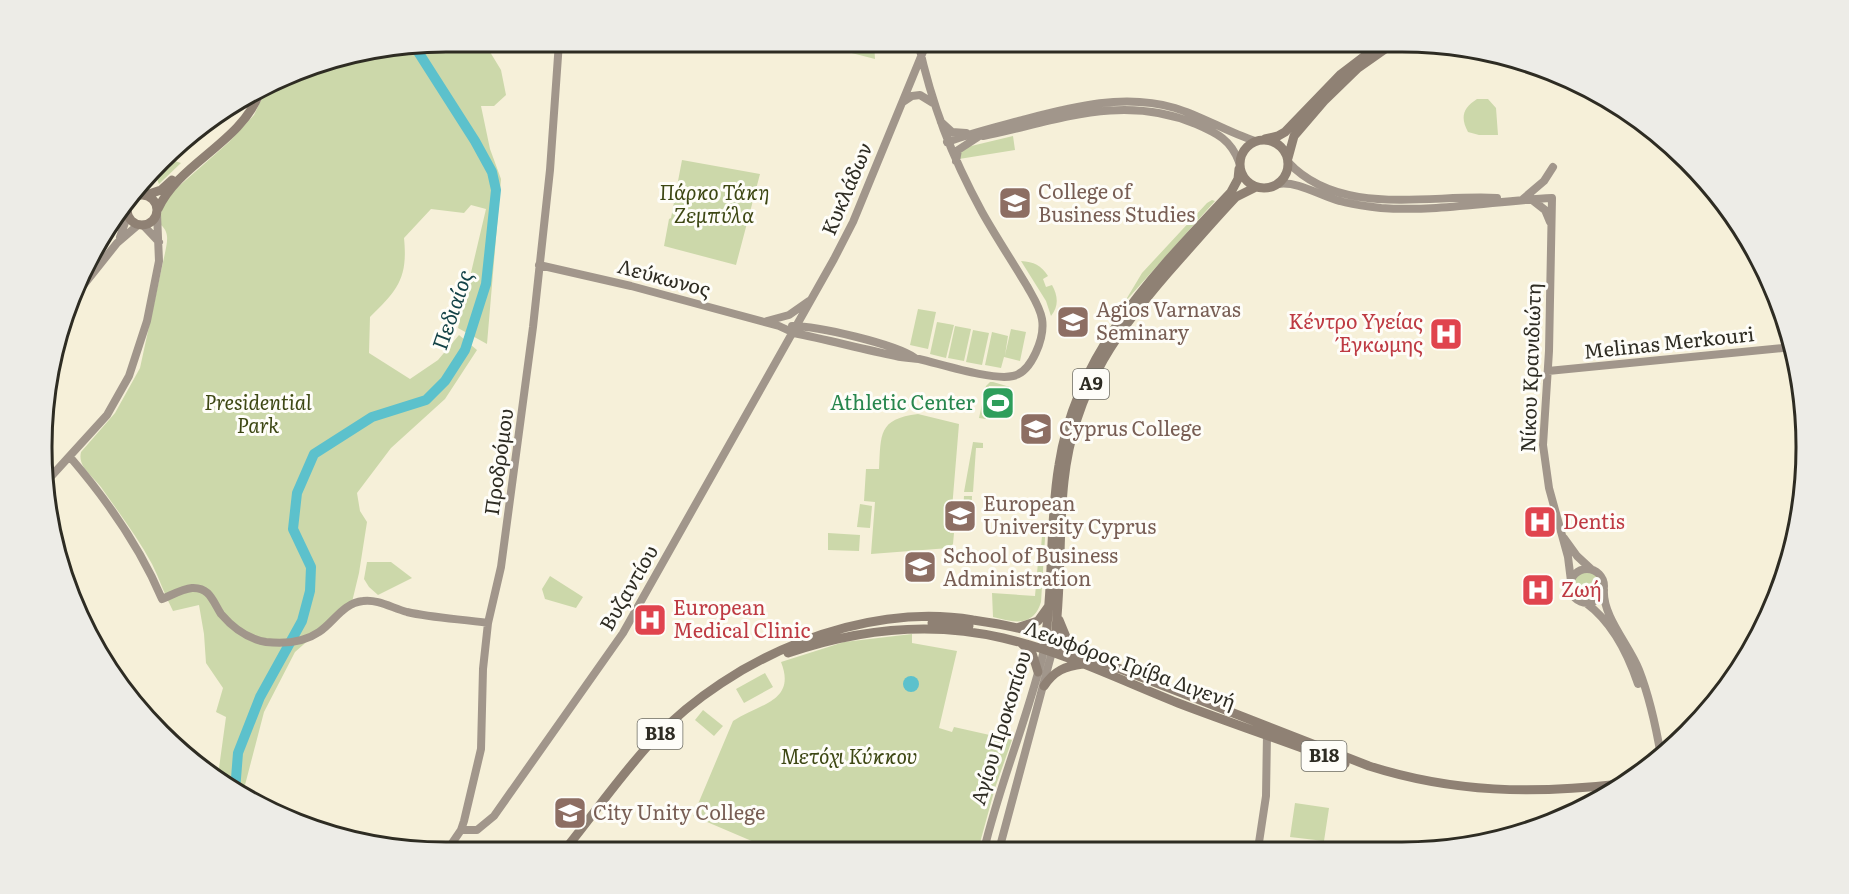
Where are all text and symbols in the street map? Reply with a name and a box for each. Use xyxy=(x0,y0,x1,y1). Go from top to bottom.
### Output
street label: Κυκλάδων xyxy=(812,137,878,239)
place label: College of Business Studies xyxy=(1038,175,1195,228)
park label: Πάρκο Τάκη Ζεμπύλα xyxy=(659,176,769,229)
school or university icon: College of Business Studies xyxy=(997,185,1033,221)
street label: Λεύκωνος xyxy=(615,249,714,303)
water label: Πεδιαίος xyxy=(422,265,479,353)
street label: Νίκου Κρανιδιώτη xyxy=(1511,283,1547,453)
place label: Agios Varnavas Seminary xyxy=(1096,293,1241,346)
school or university icon: Agios Varnavas Seminary xyxy=(1055,304,1091,340)
place label: Κέντρο Υγείας Έγκωμης xyxy=(1289,305,1423,358)
hospital icon: Κέντρο Υγείας Έγκωμης xyxy=(1428,316,1464,352)
street label: Melinas Merkouri xyxy=(1582,317,1756,365)
road number: A9 xyxy=(1073,369,1109,399)
sports icon: Athletic Center xyxy=(980,385,1016,421)
park label: Presidential Park xyxy=(204,386,312,439)
place label: Athletic Center xyxy=(830,386,976,416)
street label: Προδρόμου xyxy=(475,406,519,517)
school or university icon: Cyprus College xyxy=(1018,411,1054,447)
place label: Cyprus College xyxy=(1059,412,1202,442)
place label: European University Cyprus xyxy=(983,487,1156,540)
school or university icon: European University Cyprus xyxy=(942,498,978,534)
hospital icon: Dentis xyxy=(1522,504,1558,540)
place label: Dentis xyxy=(1563,505,1625,535)
street label: Βυζαντίου xyxy=(591,538,664,636)
place label: School of Business Administration xyxy=(943,539,1118,592)
school or university icon: School of Business Administration xyxy=(902,549,938,585)
hospital icon: Ζωή xyxy=(1520,572,1556,608)
place label: Ζωή xyxy=(1561,573,1601,603)
place label: European Medical Clinic xyxy=(673,591,810,644)
hospital icon: European Medical Clinic xyxy=(632,602,668,638)
street label: Λεωφόρος Γρίβα Διγενή xyxy=(1021,611,1240,715)
street label: Αγίου Προκοπίου xyxy=(961,647,1037,808)
road number: B18 xyxy=(638,719,682,749)
park label: Μετόχι Κύκκου xyxy=(781,740,918,770)
road number: B18 xyxy=(1302,741,1346,771)
school or university icon: City Unity College xyxy=(552,795,588,831)
place label: City Unity College xyxy=(593,796,765,826)

